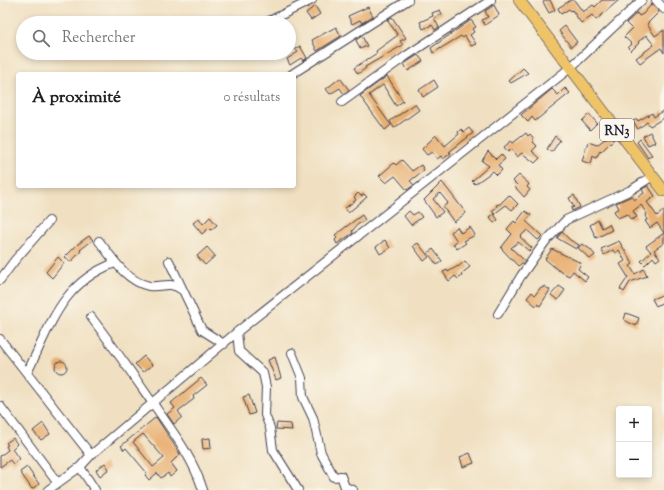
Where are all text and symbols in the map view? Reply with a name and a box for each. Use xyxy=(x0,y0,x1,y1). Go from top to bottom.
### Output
search box xyxy=(16,16,296,60)
icon: search xyxy=(30,27,52,49)
text: Rechercher xyxy=(62,28,135,49)
text: À proximité xyxy=(32,86,121,110)
text: 0 résultats xyxy=(223,89,280,107)
road number: RN3 xyxy=(600,119,634,141)
map controls xyxy=(616,406,652,478)
button: + xyxy=(616,406,652,442)
button: − xyxy=(616,442,652,478)

